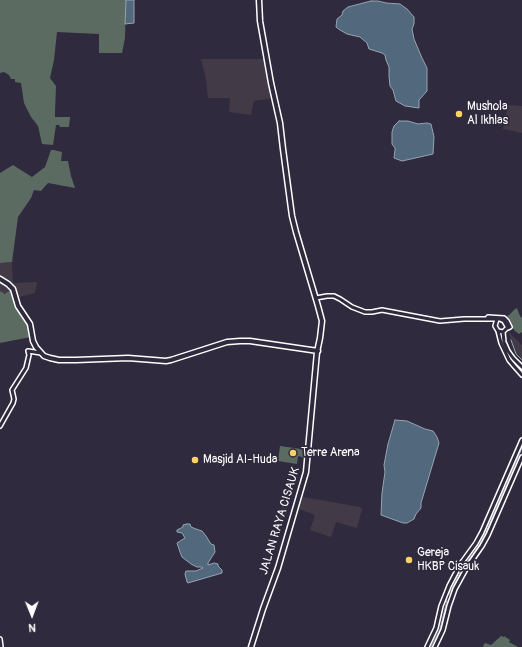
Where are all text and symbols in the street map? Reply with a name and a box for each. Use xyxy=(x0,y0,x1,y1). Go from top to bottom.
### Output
place label: Mushola Al Ikhlas xyxy=(467,100,508,128)
marker: Mushola Al Ikhlas xyxy=(454,109,464,119)
place label: Terre Arena xyxy=(301,446,360,460)
marker: Terre Arena xyxy=(288,448,298,458)
place label: Masjid AI-Huda xyxy=(203,453,277,467)
marker: Masjid AI-Huda xyxy=(190,455,200,465)
street label: JALAN RAYA CISAUK xyxy=(257,466,303,576)
place label: Gereja HKBP Cisauk xyxy=(417,546,479,574)
marker: Gereja HKBP Cisauk xyxy=(404,555,414,565)
north arrow xyxy=(12,595,52,635)
text: N xyxy=(28,621,36,634)

